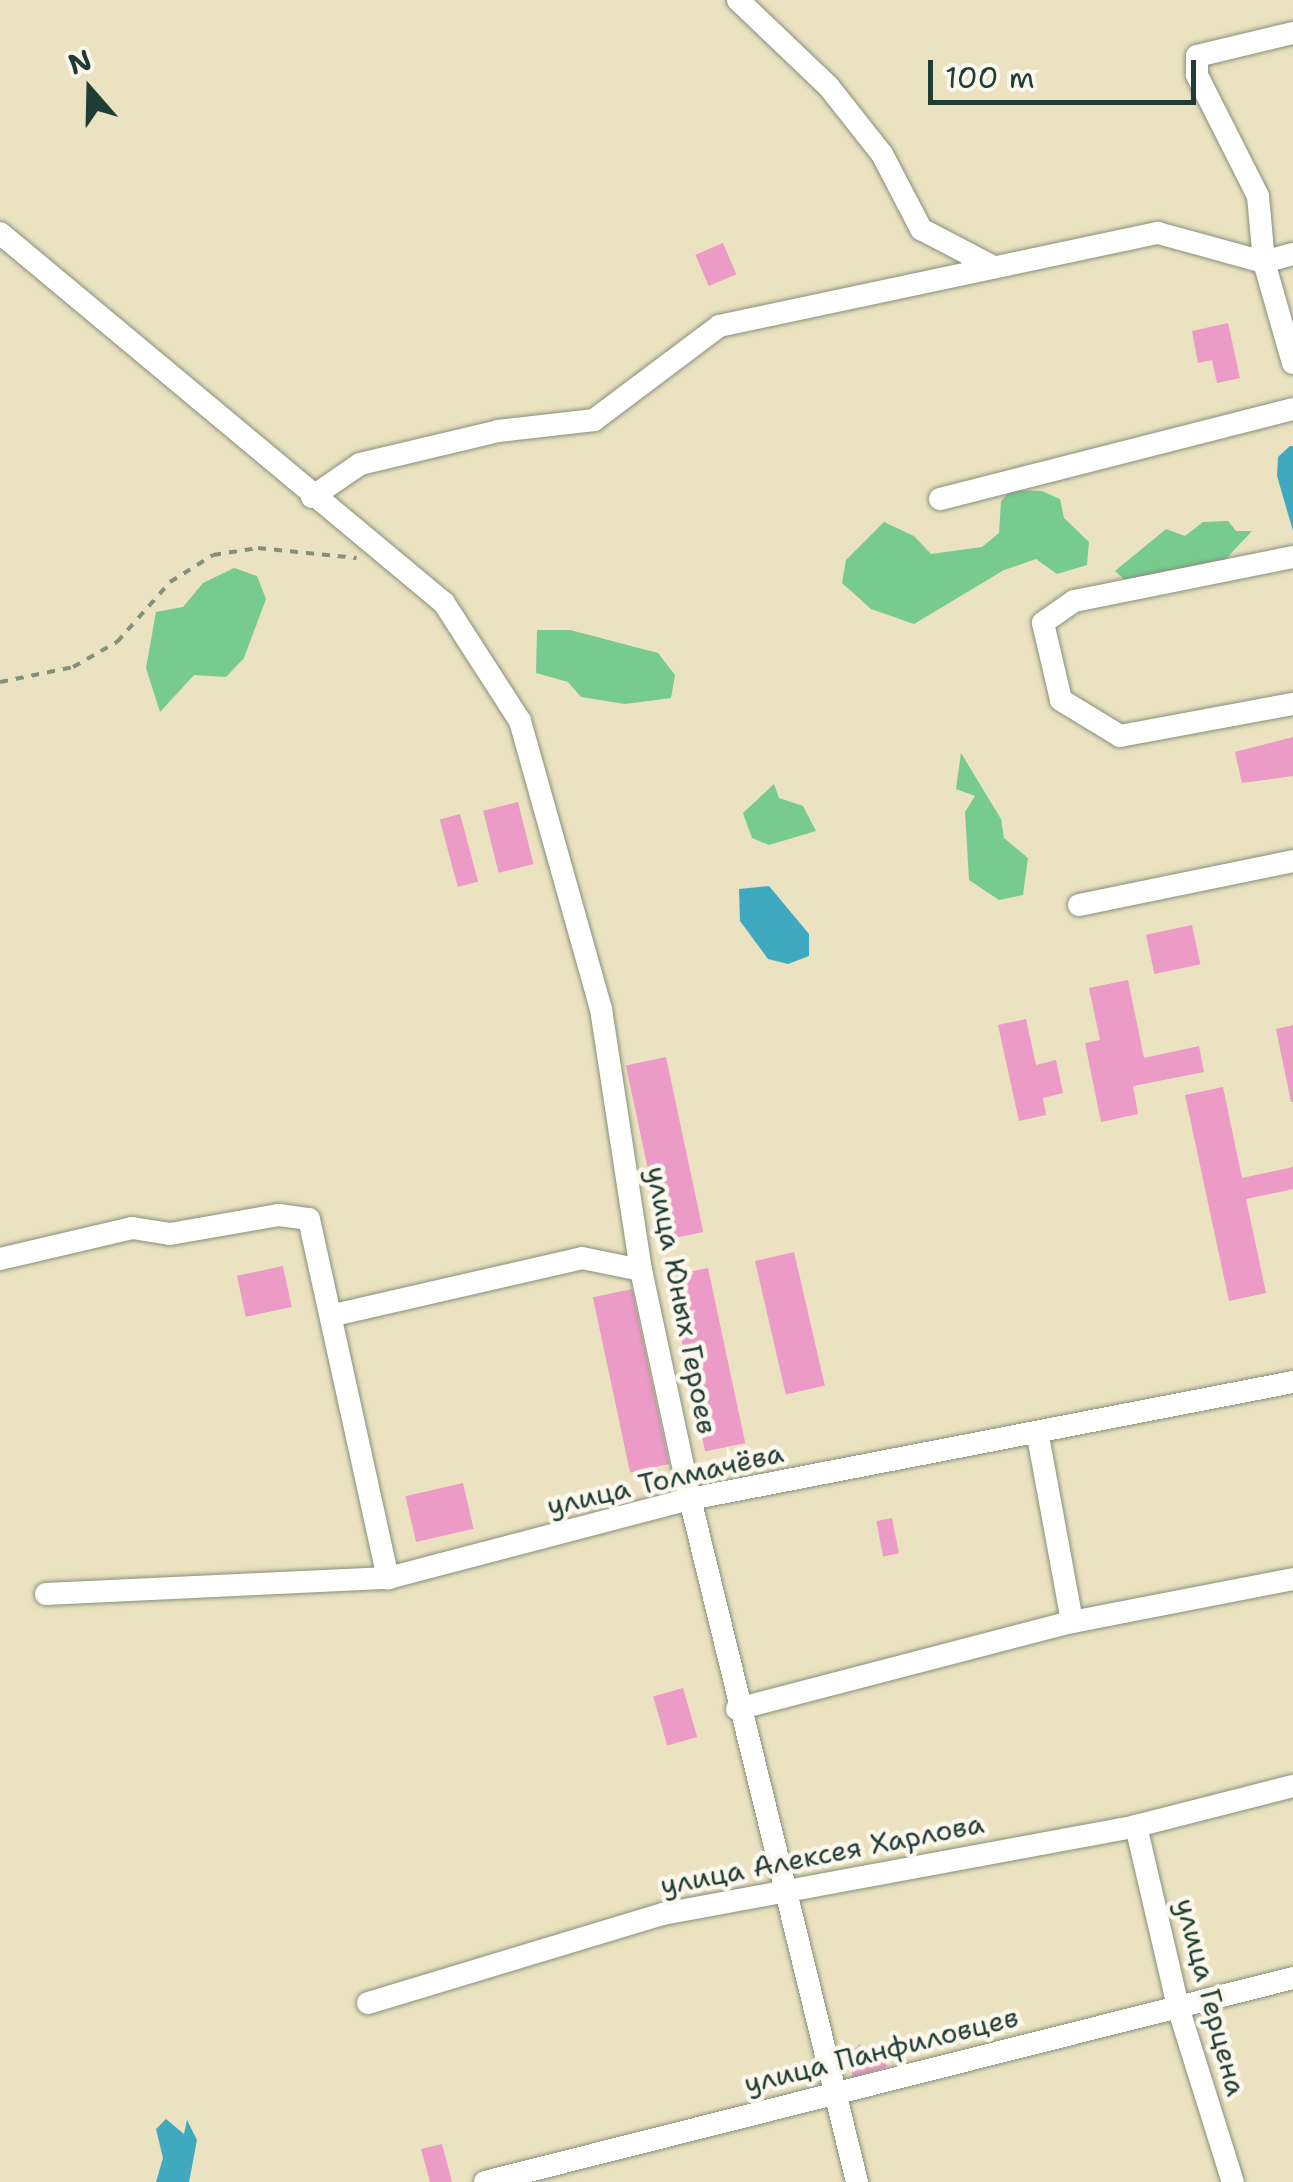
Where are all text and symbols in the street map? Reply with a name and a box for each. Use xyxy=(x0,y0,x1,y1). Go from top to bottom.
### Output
north arrow xyxy=(40,40,140,140)
text: N xyxy=(63,40,97,83)
scale bar xyxy=(933,40,1200,102)
text: 100 m xyxy=(945,57,1035,98)
street label: улица Юных Героев xyxy=(640,1163,724,1437)
street label: улица Толмачёва xyxy=(543,1435,787,1523)
street label: улица Алексея Харлова xyxy=(657,1806,987,1902)
street label: улица Герцена xyxy=(1168,1895,1254,2099)
street label: улица Панфиловцев xyxy=(740,2000,1022,2100)

